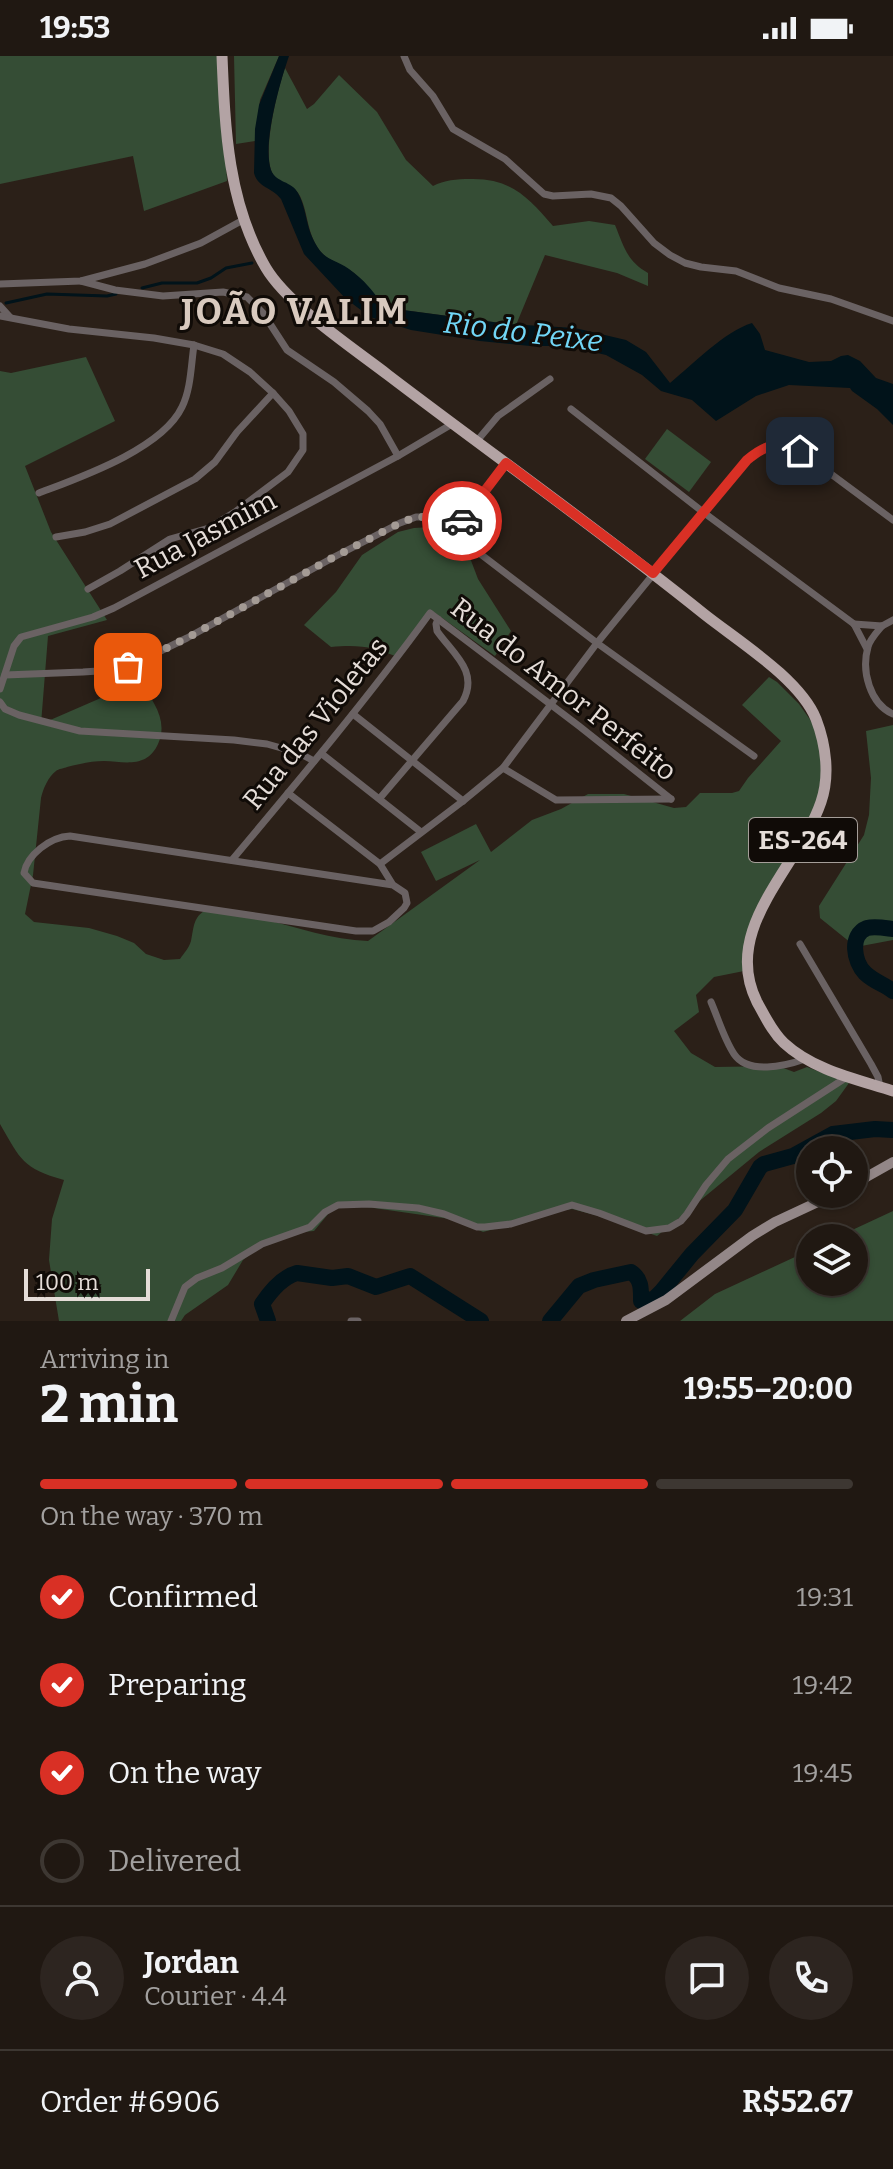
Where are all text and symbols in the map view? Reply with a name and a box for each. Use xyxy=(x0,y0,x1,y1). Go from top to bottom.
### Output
text: 19:53 xyxy=(40,10,111,46)
district label: JOÃO VALIM xyxy=(179,290,409,334)
water label: Rio do Peixe xyxy=(441,304,605,360)
pin xyxy=(766,417,834,485)
icon: home xyxy=(778,429,822,473)
courier xyxy=(422,481,502,561)
street label: Rua Jasmim xyxy=(129,483,282,585)
icon: car xyxy=(440,499,484,543)
street label: Rua do Amor Perfeito xyxy=(444,591,683,788)
street label: Rua das Violetas xyxy=(236,631,395,816)
pin xyxy=(94,633,162,701)
icon: bag xyxy=(106,645,150,689)
road number: ES-264 xyxy=(749,818,857,862)
map controls xyxy=(796,1136,868,1296)
button: locate xyxy=(796,1136,868,1208)
button: layers xyxy=(796,1224,868,1296)
scale bar xyxy=(24,1265,150,1301)
text: 100 m xyxy=(36,1269,99,1296)
text: Arriving in xyxy=(40,1344,169,1375)
text: 19:55–20:00 xyxy=(684,1371,853,1407)
text: 2 min xyxy=(40,1373,178,1436)
text: On the way · 370 m xyxy=(40,1501,263,1532)
icon: check xyxy=(40,1575,84,1619)
text: Confirmed xyxy=(108,1579,258,1615)
text: 19:31 xyxy=(796,1582,853,1613)
icon: check xyxy=(40,1663,84,1707)
text: Preparing xyxy=(108,1667,246,1703)
text: 19:42 xyxy=(792,1670,853,1701)
icon: check xyxy=(40,1751,84,1795)
text: On the way xyxy=(108,1755,261,1791)
text: 19:45 xyxy=(793,1758,853,1789)
text: Delivered xyxy=(108,1843,241,1879)
button: person xyxy=(40,1936,124,2020)
button: chat xyxy=(665,1936,749,2020)
button: phone xyxy=(769,1936,853,2020)
text: Jordan xyxy=(144,1945,239,1981)
text: Courier · 4.4 xyxy=(144,1981,287,2012)
text: Order #6906 xyxy=(40,2084,220,2120)
text: R$52.67 xyxy=(742,2084,853,2120)

